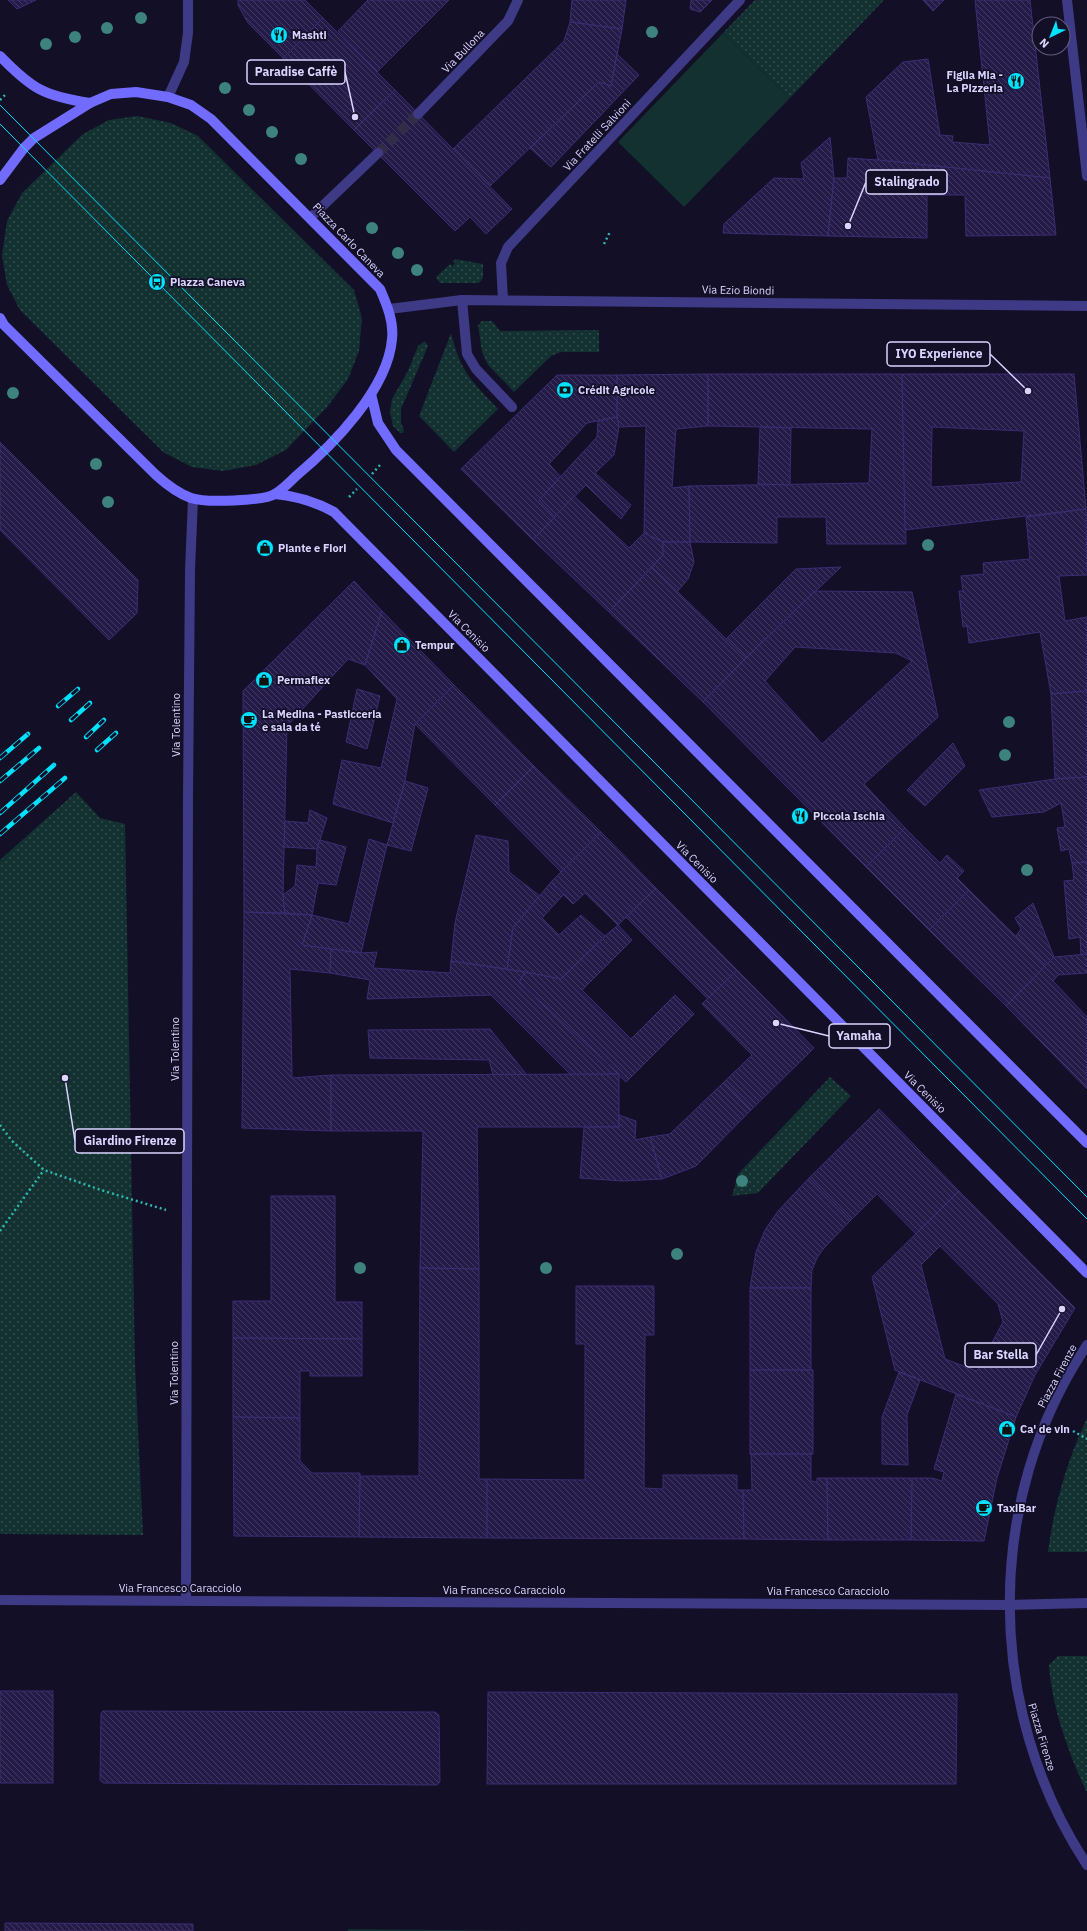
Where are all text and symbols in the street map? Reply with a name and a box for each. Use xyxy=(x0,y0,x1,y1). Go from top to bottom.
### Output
north arrow xyxy=(1031,16,1071,56)
restaurant icon: Mashti xyxy=(269,25,289,45)
street label: Via Bullona xyxy=(439,26,487,76)
place label: Mashti xyxy=(292,28,327,42)
text: N xyxy=(1036,35,1052,51)
callout: Paradise Caffè xyxy=(247,60,345,84)
text: Paradise Caffè xyxy=(255,64,337,79)
place label: Figlia Mia - La Pizzeria xyxy=(947,68,1003,95)
restaurant icon: Figlia Mia - La Pizzeria xyxy=(1006,71,1026,91)
street label: Via Fratelli Salvioni xyxy=(560,96,634,174)
callout: Stalingrado xyxy=(866,170,947,194)
text: Stalingrado xyxy=(874,174,940,189)
street label: Piazza Carlo Caneva xyxy=(310,200,388,280)
bus stop icon: Piazza Caneva xyxy=(147,272,167,292)
place label: Piazza Caneva xyxy=(170,275,245,289)
street label: Via Ezio Biondi xyxy=(702,282,774,298)
callout: IYO Experience xyxy=(887,342,990,366)
text: IYO Experience xyxy=(896,346,983,361)
bank icon: Crédit Agricole xyxy=(555,380,575,400)
place label: Crédit Agricole xyxy=(578,383,655,397)
shop icon: Piante e Fiori xyxy=(255,538,275,558)
place label: Piante e Fiori xyxy=(278,541,346,555)
street label: Via Cenisio xyxy=(445,607,493,655)
shop icon: Tempur xyxy=(392,635,412,655)
place label: Tempur xyxy=(415,638,455,652)
shop icon: Permaflex xyxy=(254,670,274,690)
place label: Permaflex xyxy=(277,673,330,687)
street label: Via Tolentino xyxy=(169,693,183,757)
place label: La Medina - Pasticceria e sala da té xyxy=(262,707,382,734)
cafe icon: La Medina - Pasticceria e sala da té xyxy=(239,710,259,730)
restaurant icon: Piccola Ischia xyxy=(790,806,810,826)
place label: Piccola Ischia xyxy=(813,809,885,823)
street label: Via Cenisio xyxy=(673,838,721,886)
street label: Via Tolentino xyxy=(168,1017,182,1081)
callout: Yamaha xyxy=(829,1024,890,1048)
text: Yamaha xyxy=(836,1028,882,1043)
street label: Via Cenisio xyxy=(901,1068,949,1116)
callout: Giardino Firenze xyxy=(75,1129,184,1153)
text: Giardino Firenze xyxy=(83,1133,177,1148)
street label: Via Tolentino xyxy=(167,1341,181,1405)
street label: Piazza Firenze xyxy=(1034,1342,1080,1410)
callout: Bar Stella xyxy=(965,1343,1036,1367)
text: Bar Stella xyxy=(973,1347,1029,1362)
shop icon: Ca' de vin xyxy=(997,1419,1017,1439)
place label: Ca' de vin xyxy=(1020,1422,1070,1436)
cafe icon: TaxiBar xyxy=(974,1498,994,1518)
place label: TaxiBar xyxy=(997,1501,1037,1515)
street label: Via Francesco Caracciolo xyxy=(119,1581,241,1595)
street label: Via Francesco Caracciolo xyxy=(443,1583,565,1597)
street label: Via Francesco Caracciolo xyxy=(767,1584,889,1598)
street label: Piazza Firenze xyxy=(1025,1701,1059,1773)

